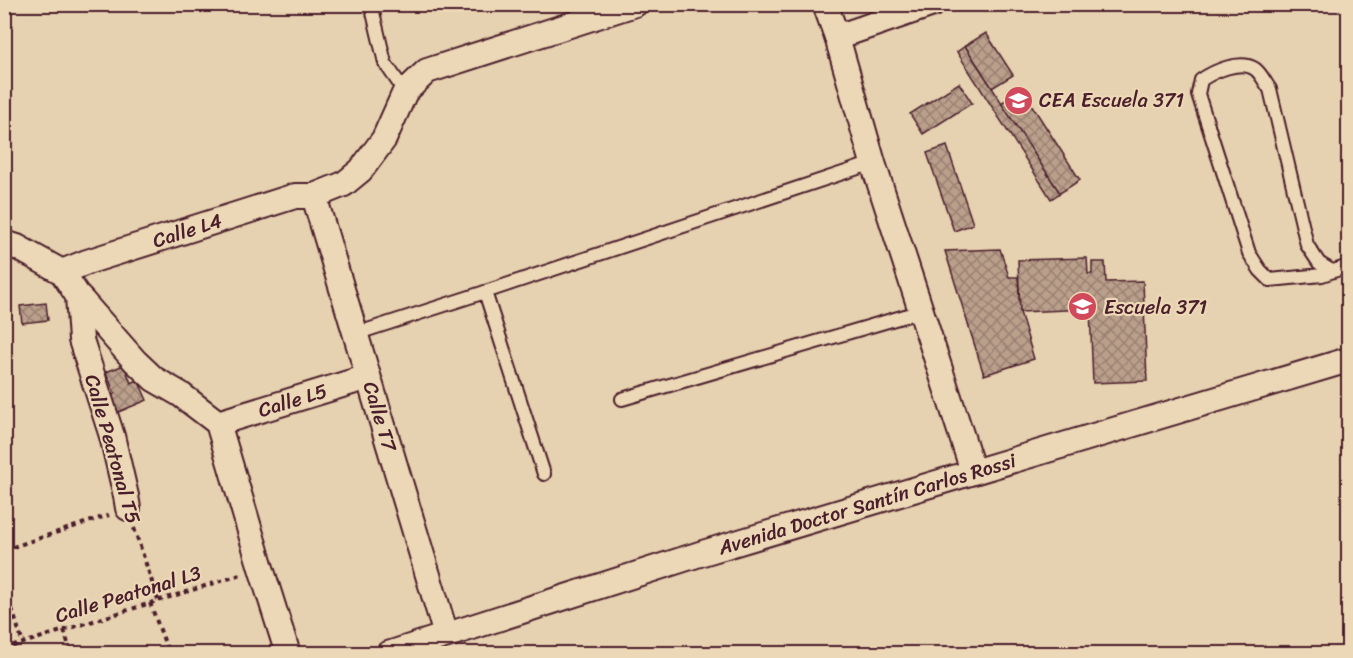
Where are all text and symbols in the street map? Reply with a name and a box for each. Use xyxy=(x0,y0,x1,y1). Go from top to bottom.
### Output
place label: CEA Escuela 371 xyxy=(1039,83,1184,118)
school or university icon: CEA Escuela 371 xyxy=(1002,84,1034,116)
street label: Calle L4 xyxy=(148,203,227,258)
place label: Escuela 371 xyxy=(1104,290,1207,325)
school or university icon: Escuela 371 xyxy=(1067,291,1099,323)
street label: Calle Peatonal T5 xyxy=(74,370,151,528)
street label: Calle L5 xyxy=(254,373,332,428)
street label: Calle T7 xyxy=(353,377,407,457)
street label: Avenida Doctor Santín Carlos Rossi xyxy=(713,443,1022,566)
street label: Calle Peatonal L3 xyxy=(51,556,205,633)

